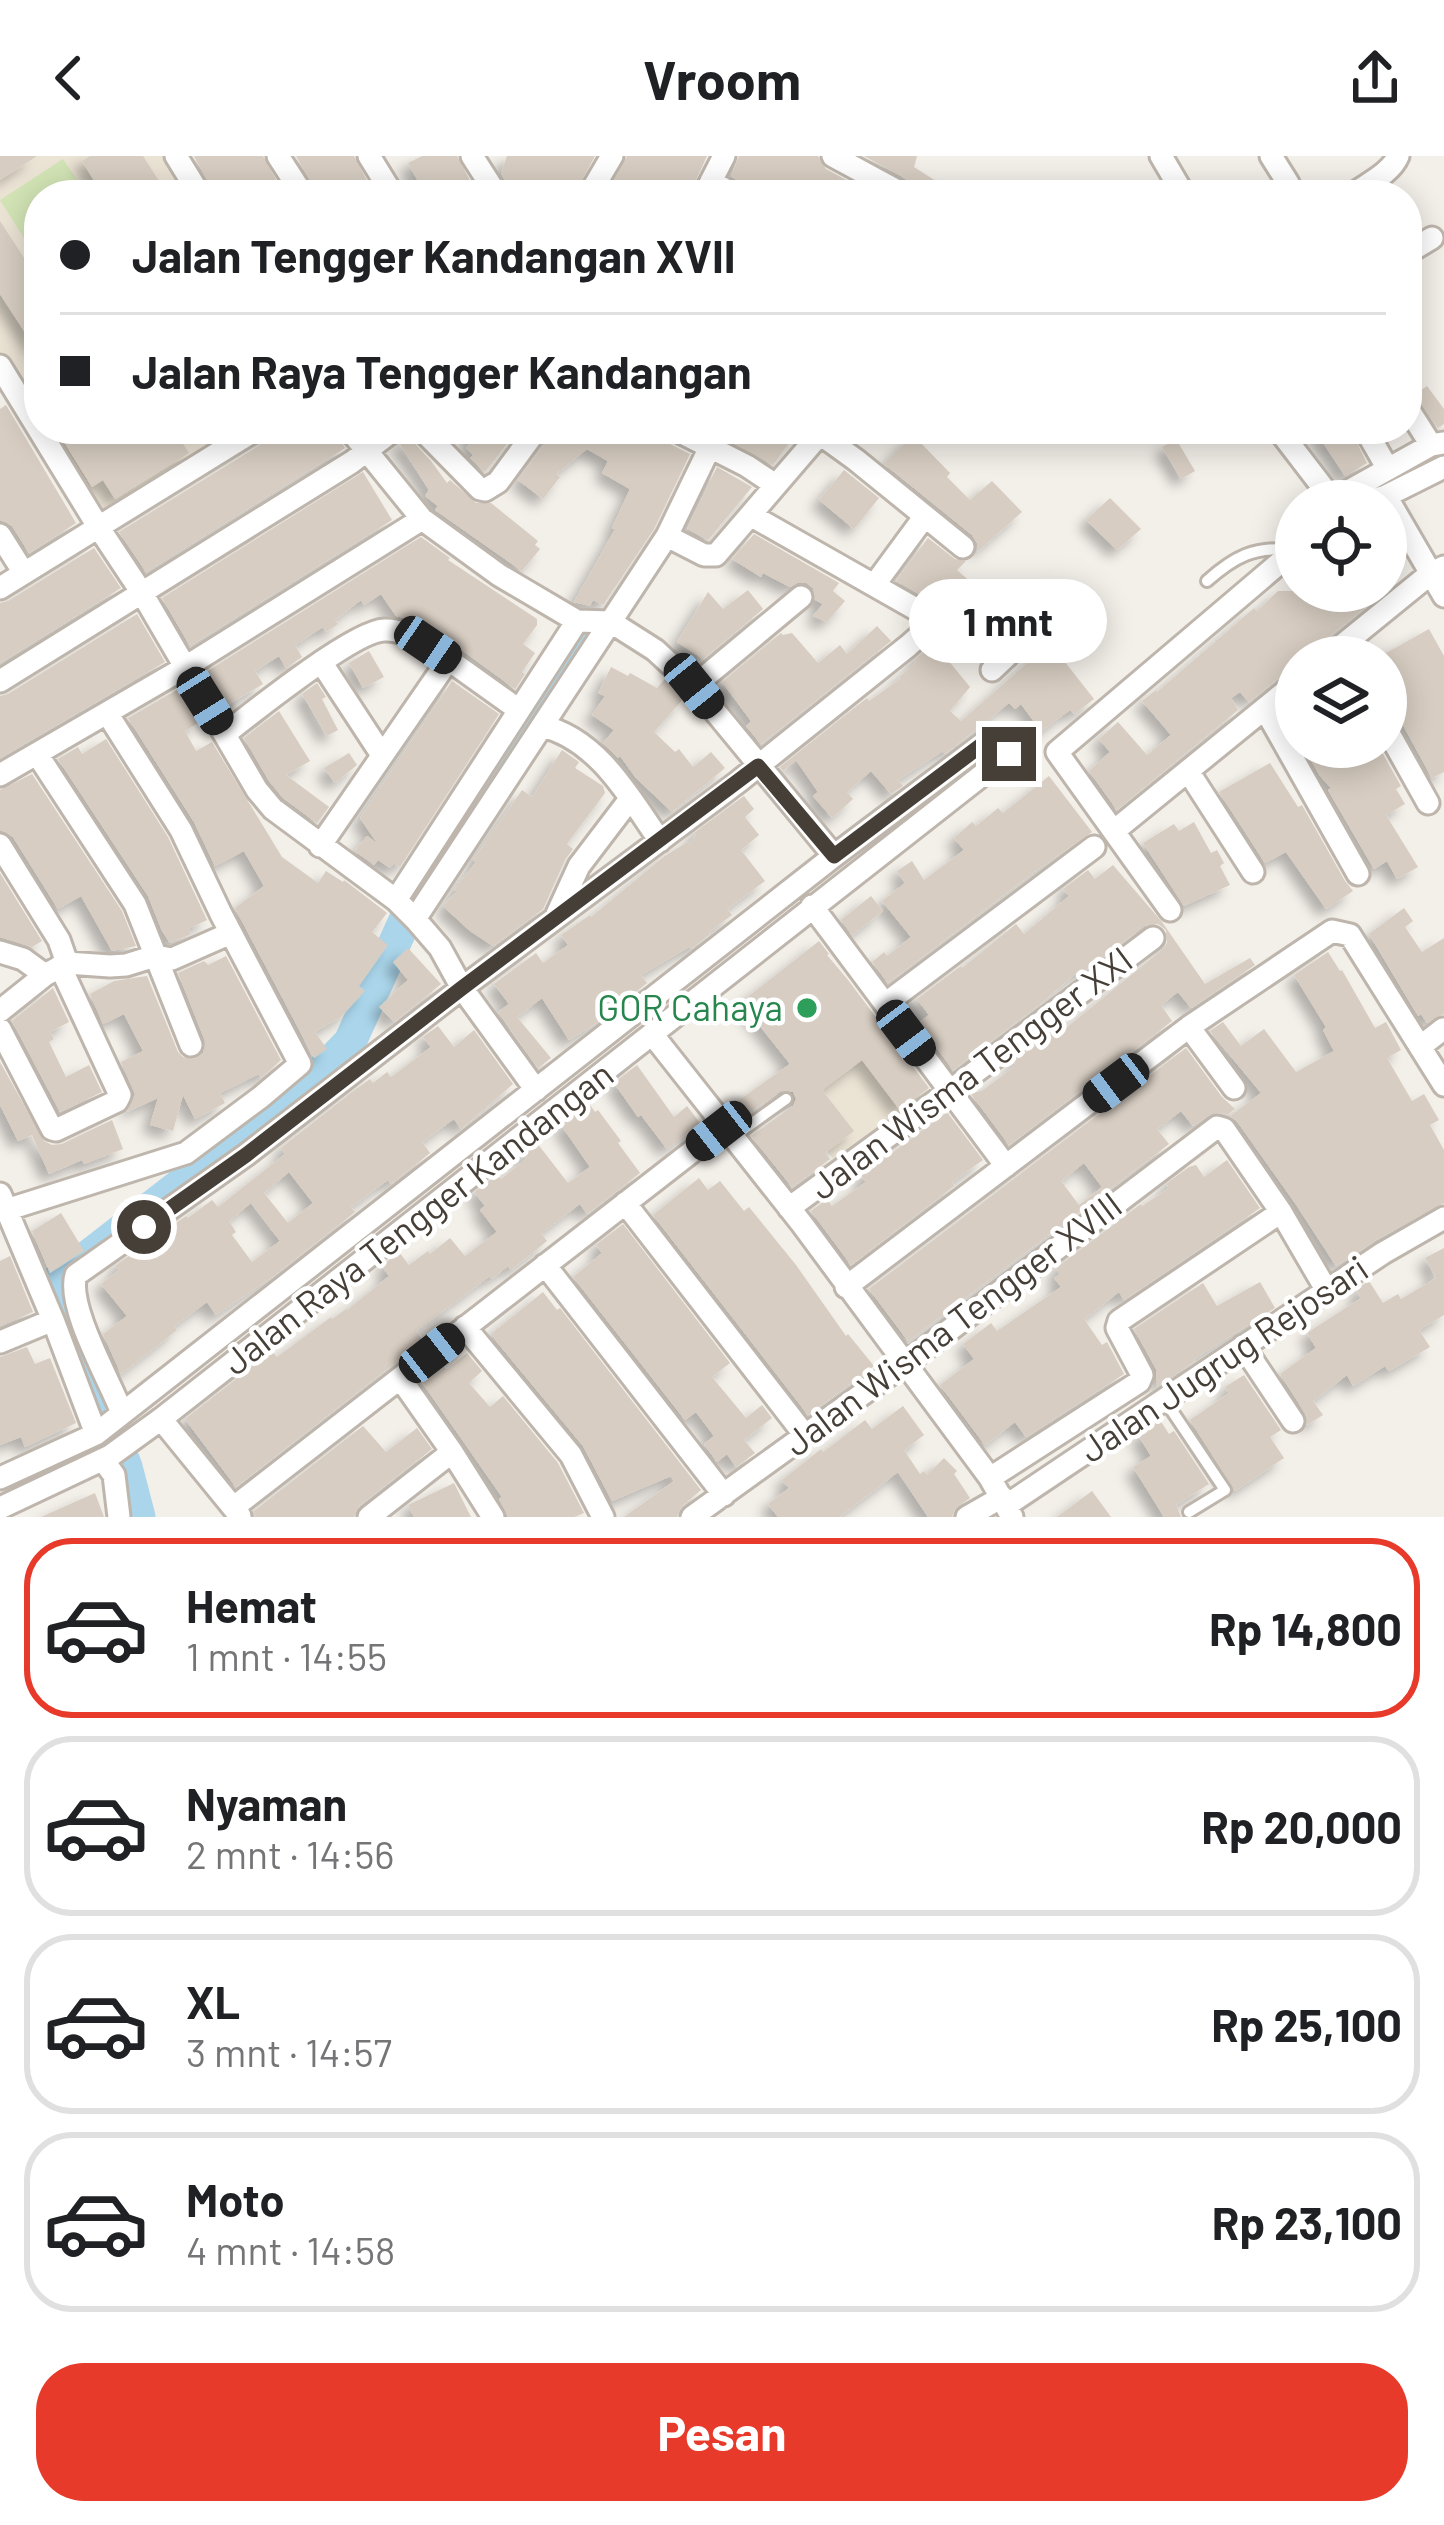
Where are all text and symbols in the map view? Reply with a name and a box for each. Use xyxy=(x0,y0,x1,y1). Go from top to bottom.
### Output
icon: back xyxy=(36,45,102,111)
icon: share xyxy=(1342,45,1408,111)
text: Vroom xyxy=(643,46,801,111)
text: Jalan Tengger Kandangan XVII xyxy=(132,228,736,282)
text: Jalan Raya Tengger Kandangan xyxy=(132,344,752,398)
map controls xyxy=(1275,480,1407,768)
button: locate xyxy=(1275,480,1407,612)
callout: 1 mnt xyxy=(910,580,1108,664)
text: 1 mnt xyxy=(963,597,1053,644)
car xyxy=(388,610,468,680)
button: layers xyxy=(1275,636,1407,768)
car xyxy=(657,647,731,725)
car xyxy=(171,661,239,741)
route end xyxy=(982,727,1036,781)
street label: Jalan Wisma Tengger XXI xyxy=(801,937,1140,1207)
place label: GOR Cahaya xyxy=(597,985,783,1028)
car xyxy=(870,993,942,1073)
marker: GOR Cahaya xyxy=(794,995,820,1021)
car xyxy=(1076,1047,1156,1119)
street label: Jalan Raya Tengger Kandangan xyxy=(213,1051,621,1382)
car xyxy=(680,1095,758,1167)
street label: Jalan Wisma Tengger XVIII xyxy=(775,1182,1129,1464)
route start xyxy=(117,1200,171,1254)
street label: Jalan Jugrug Rejosari xyxy=(1071,1245,1375,1470)
car xyxy=(393,1317,471,1389)
icon: car xyxy=(42,1574,150,1682)
text: Hemat xyxy=(186,1578,317,1632)
text: Rp 14,800 xyxy=(1209,1601,1402,1655)
text: 1 mnt · 14:55 xyxy=(186,1632,387,1679)
icon: car xyxy=(42,1772,150,1880)
text: Nyaman xyxy=(186,1776,347,1830)
text: Rp 20,000 xyxy=(1201,1799,1402,1853)
text: 2 mnt · 14:56 xyxy=(186,1830,394,1877)
icon: car xyxy=(42,1970,150,2078)
text: XL xyxy=(186,1974,240,2028)
text: Rp 25,100 xyxy=(1211,1997,1402,2051)
text: 3 mnt · 14:57 xyxy=(186,2028,392,2075)
icon: car xyxy=(42,2168,150,2276)
text: Moto xyxy=(186,2172,284,2226)
text: Rp 23,100 xyxy=(1212,2195,1402,2249)
text: 4 mnt · 14:58 xyxy=(186,2226,395,2273)
button: Pesan xyxy=(36,2363,1408,2501)

